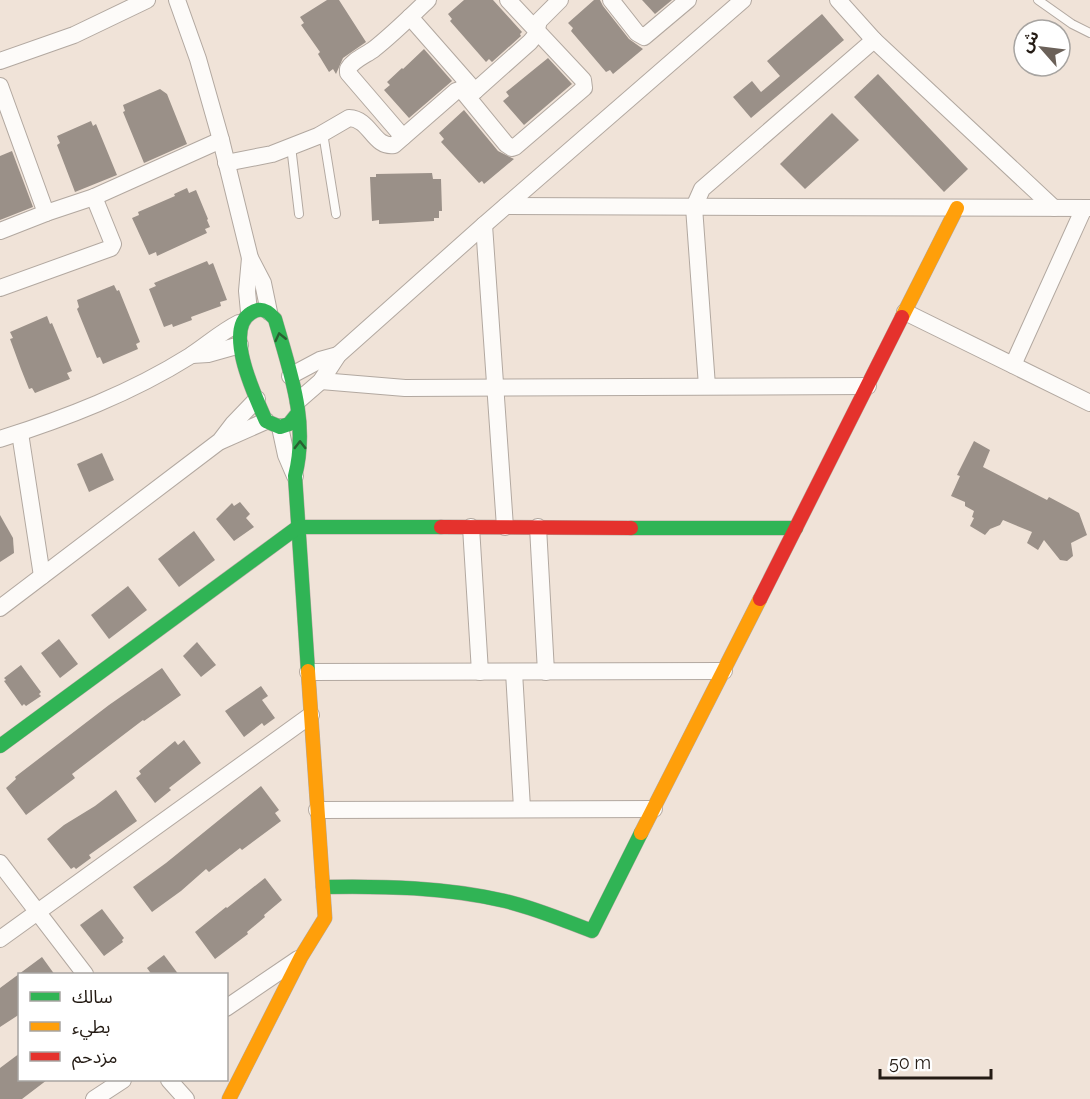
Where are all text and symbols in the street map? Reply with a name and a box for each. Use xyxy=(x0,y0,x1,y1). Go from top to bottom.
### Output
north arrow xyxy=(1012,18,1072,78)
text: ش xyxy=(1016,27,1043,55)
one-way arrow xyxy=(274,332,287,342)
one-way arrow xyxy=(294,440,306,449)
legend xyxy=(18,973,228,1081)
text: سالك xyxy=(72,986,113,1007)
text: بطيء xyxy=(72,1016,110,1040)
scale bar xyxy=(880,1042,991,1080)
text: مزدحم xyxy=(72,1046,117,1070)
text: 50 m xyxy=(889,1052,931,1073)

